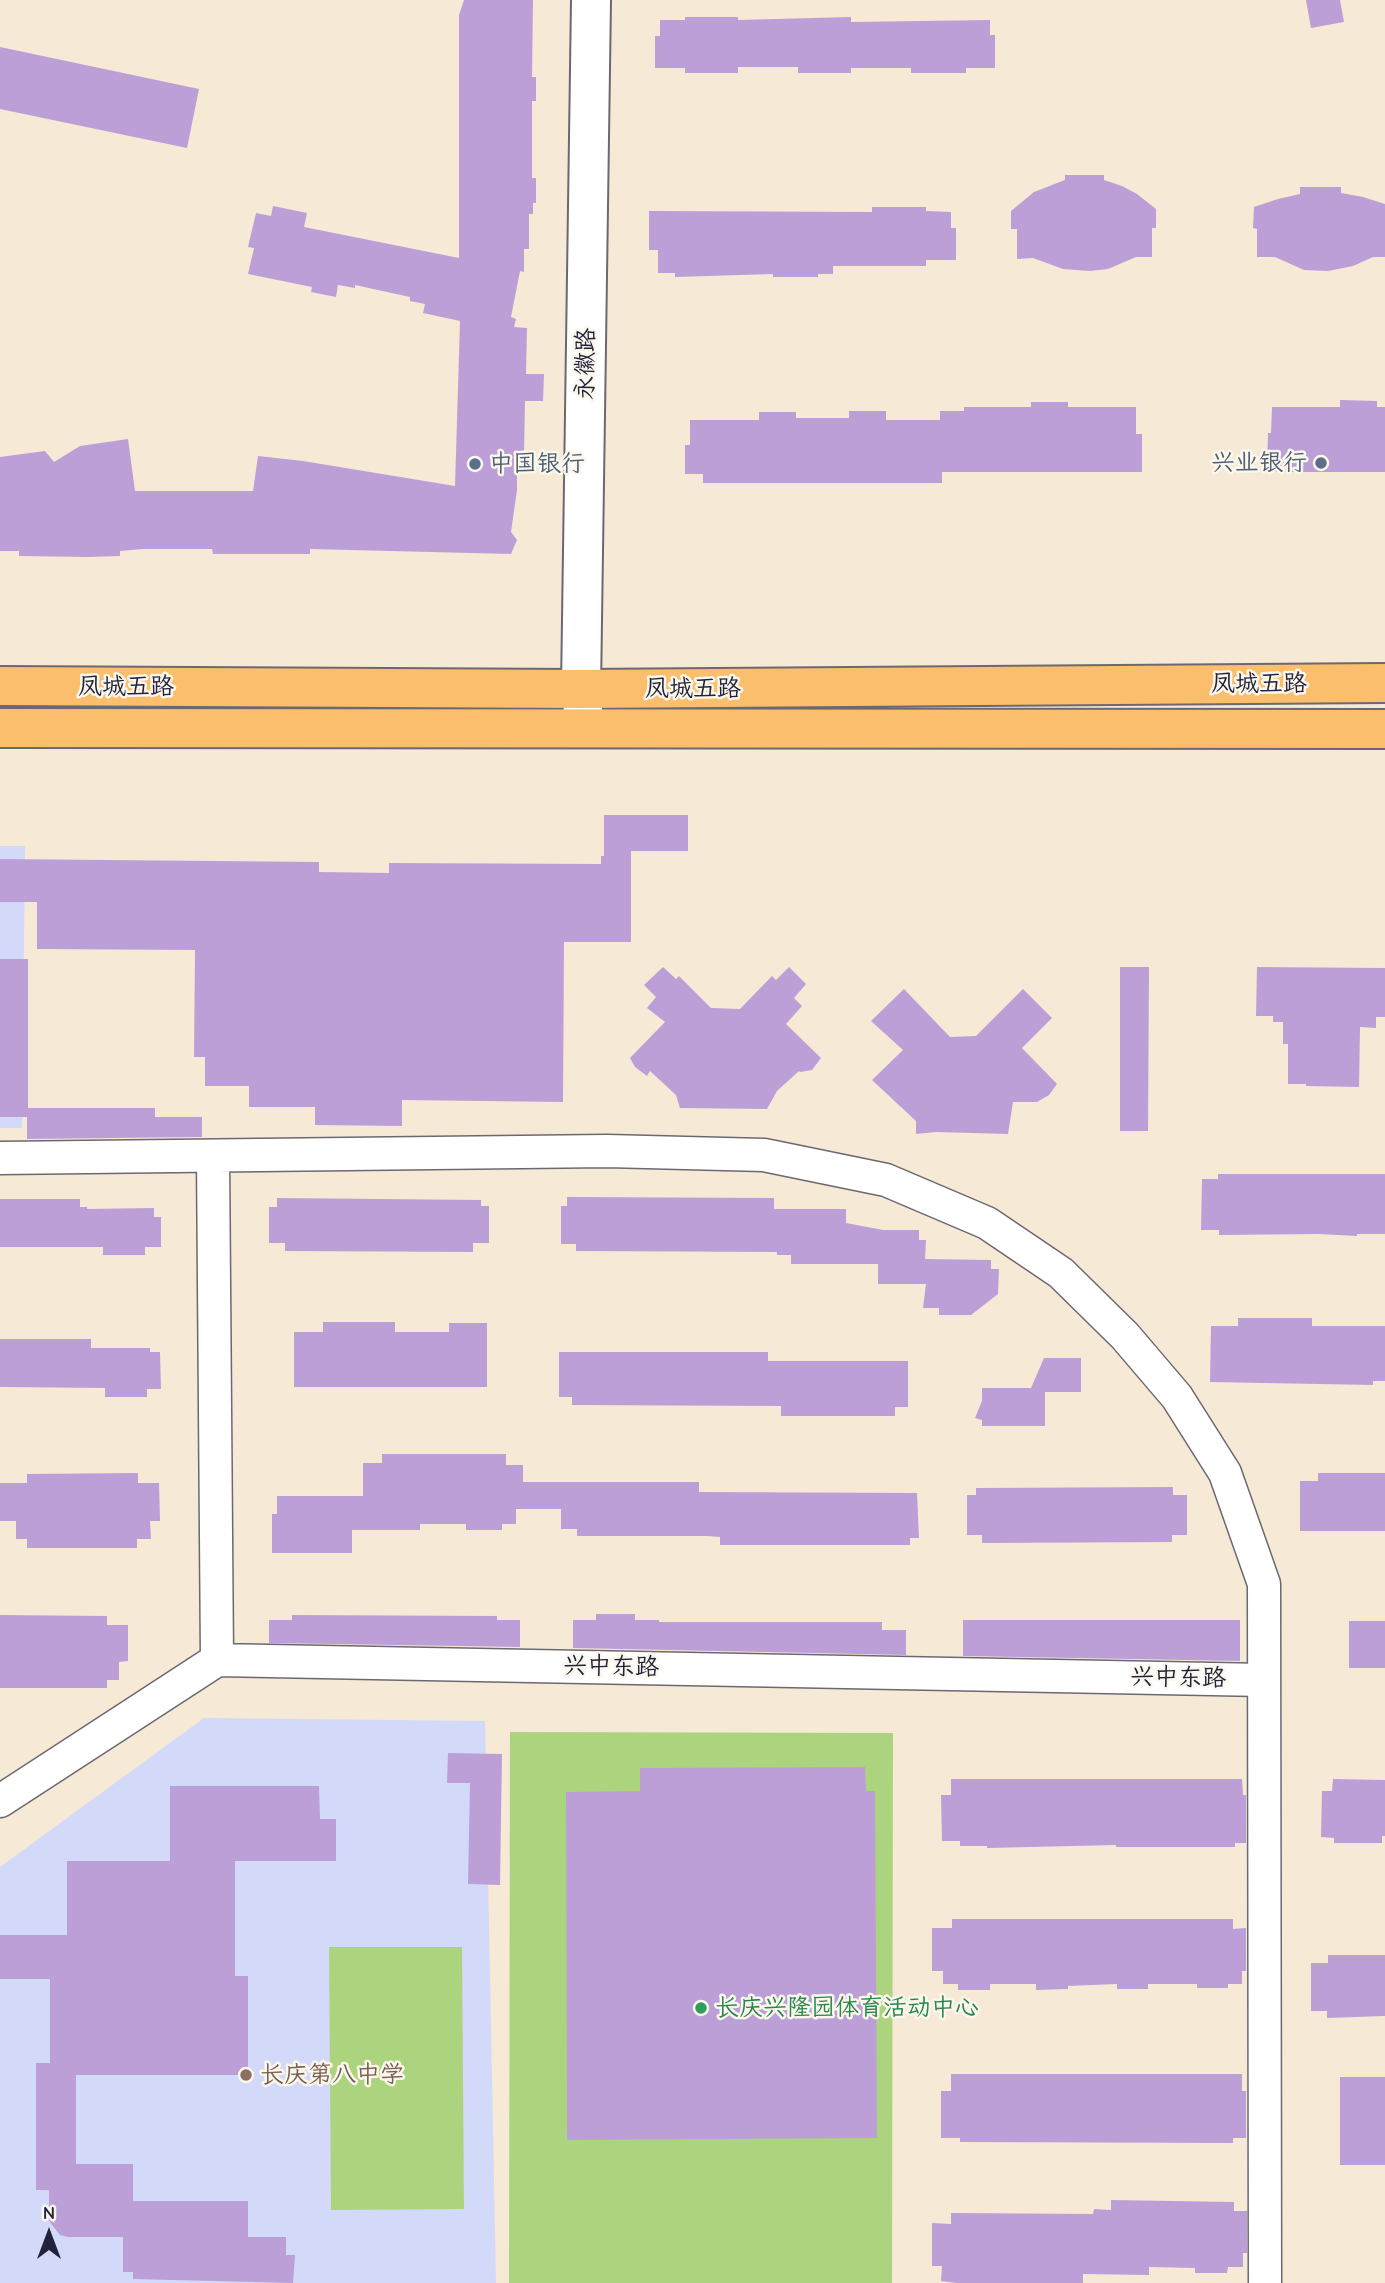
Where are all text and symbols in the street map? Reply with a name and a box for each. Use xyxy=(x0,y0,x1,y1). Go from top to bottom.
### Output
street label: 永徽路 xyxy=(571,328,601,400)
place label: 兴业银行 xyxy=(1211,449,1307,477)
place label: 中国银行 xyxy=(489,450,585,478)
marker: 兴业银行 xyxy=(1313,455,1329,471)
marker: 中国银行 xyxy=(467,456,483,472)
street label: 凤城五路 xyxy=(1211,670,1307,698)
street label: 凤城五路 xyxy=(78,673,174,701)
street label: 凤城五路 xyxy=(645,675,741,703)
street label: 兴中东路 xyxy=(563,1652,659,1682)
street label: 兴中东路 xyxy=(1130,1663,1226,1693)
place label: 长庆兴隆园体育活动中心 xyxy=(715,1994,979,2022)
marker: 长庆兴隆园体育活动中心 xyxy=(693,2000,709,2016)
place label: 长庆第八中学 xyxy=(260,2061,404,2089)
marker: 长庆第八中学 xyxy=(238,2067,254,2083)
north arrow xyxy=(14,2199,84,2269)
text: N xyxy=(43,2202,55,2224)

